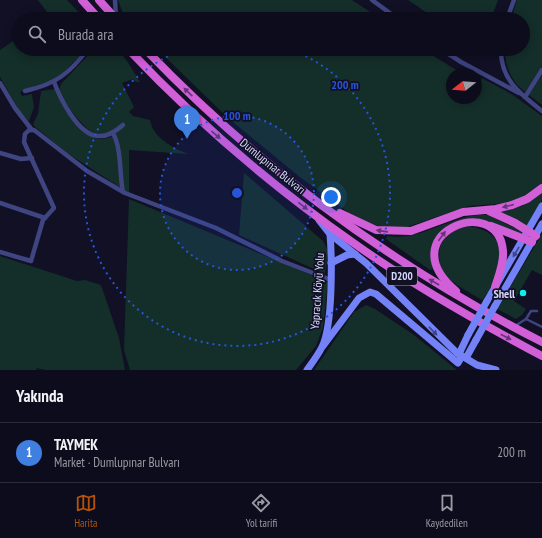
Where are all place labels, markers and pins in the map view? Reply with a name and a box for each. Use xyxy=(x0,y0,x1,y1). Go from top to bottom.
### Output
pin: 1 xyxy=(174,106,200,139)
centre of rings xyxy=(230,186,244,200)
place label: Shell xyxy=(493,286,515,301)
marker: Shell xyxy=(518,288,528,298)

